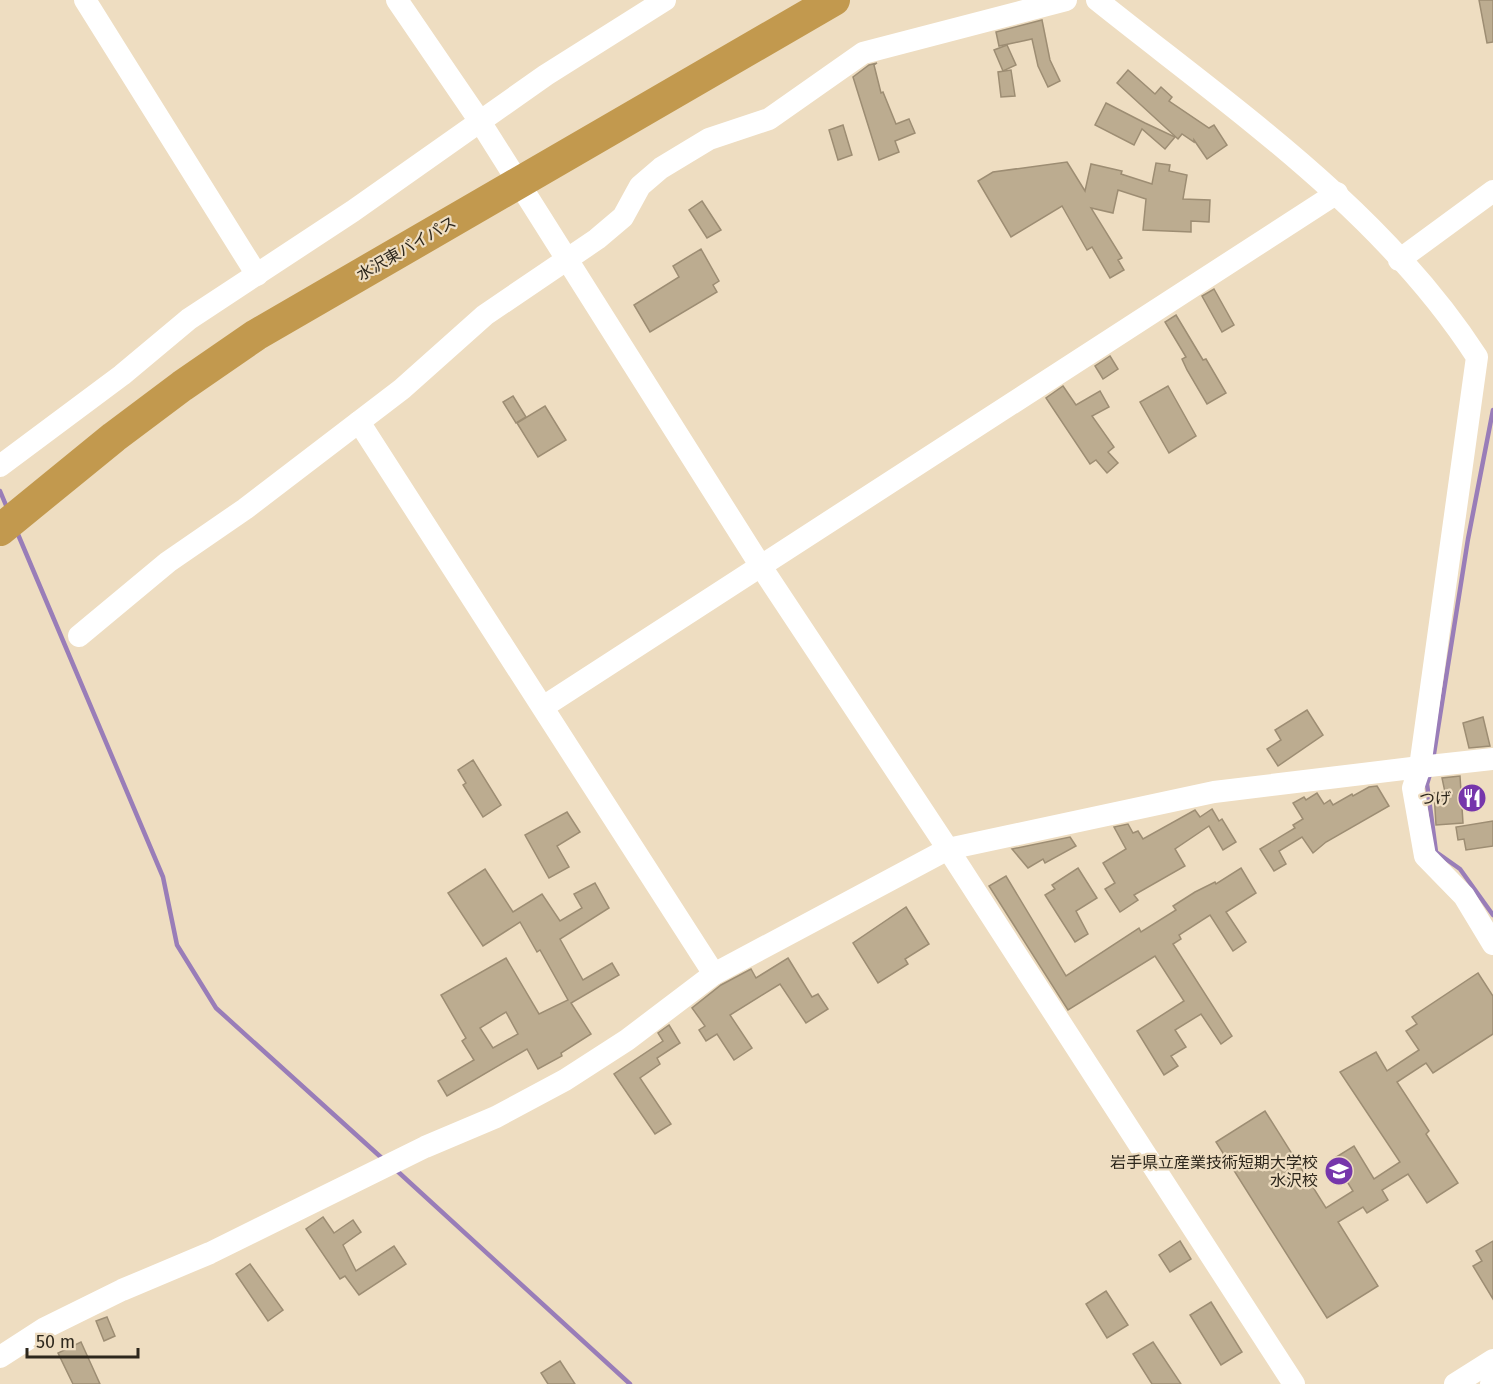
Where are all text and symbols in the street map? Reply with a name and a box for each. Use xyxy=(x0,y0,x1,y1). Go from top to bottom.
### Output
street label: 水沢東バイパス xyxy=(353,212,459,285)
restaurant icon: つげ xyxy=(1456,782,1488,814)
place label: つげ xyxy=(1419,789,1451,808)
place label: 岩手県立産業技術短期大学校 水沢校 xyxy=(1110,1153,1318,1190)
school or university icon: 岩手県立産業技術短期大学校 水沢校 xyxy=(1323,1155,1355,1187)
scale bar xyxy=(27,1321,138,1359)
text: 50 m xyxy=(36,1331,75,1353)

